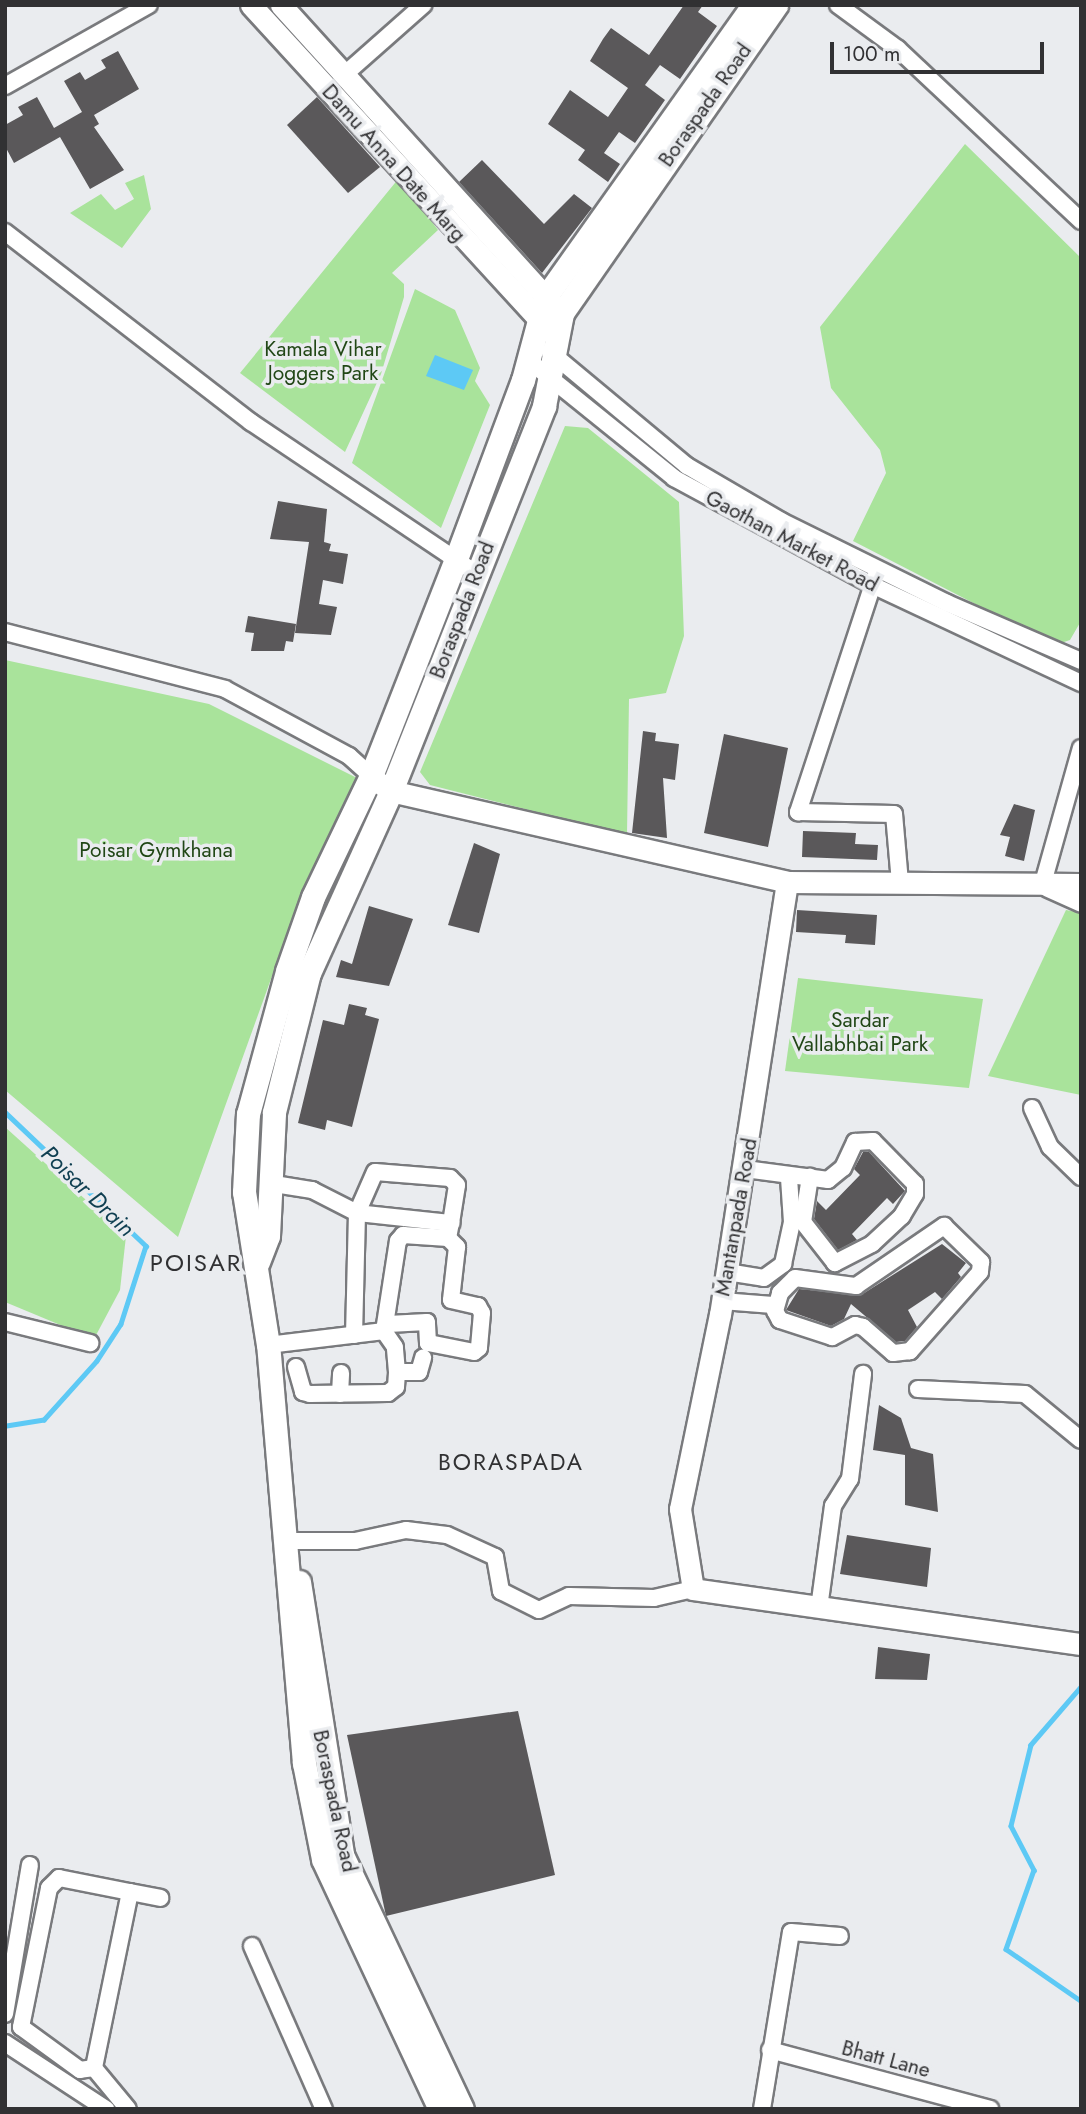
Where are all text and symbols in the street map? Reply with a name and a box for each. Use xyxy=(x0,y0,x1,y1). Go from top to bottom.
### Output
scale bar xyxy=(834,28,1048,72)
street label: Boraspada Road xyxy=(653,39,757,171)
text: 100 m xyxy=(843,39,900,69)
street label: Damu Anna Date Marg xyxy=(317,79,471,247)
park label: Kamala Vihar Joggers Park xyxy=(264,336,382,386)
street label: Gaothan Market Road xyxy=(701,485,883,597)
street label: Boraspada Road xyxy=(424,538,500,682)
park label: Poisar Gymkhana xyxy=(79,837,233,863)
park label: Sardar Vallabhbai Park xyxy=(792,1007,928,1057)
street label: Mantanpada Road xyxy=(710,1136,762,1298)
water label: Poisar Drain xyxy=(36,1140,140,1242)
district label: POISAR xyxy=(151,1249,241,1277)
district label: BORASPADA xyxy=(439,1448,583,1476)
street label: Boraspada Road xyxy=(308,1728,362,1874)
street label: Bhatt Lane xyxy=(839,2035,933,2083)

